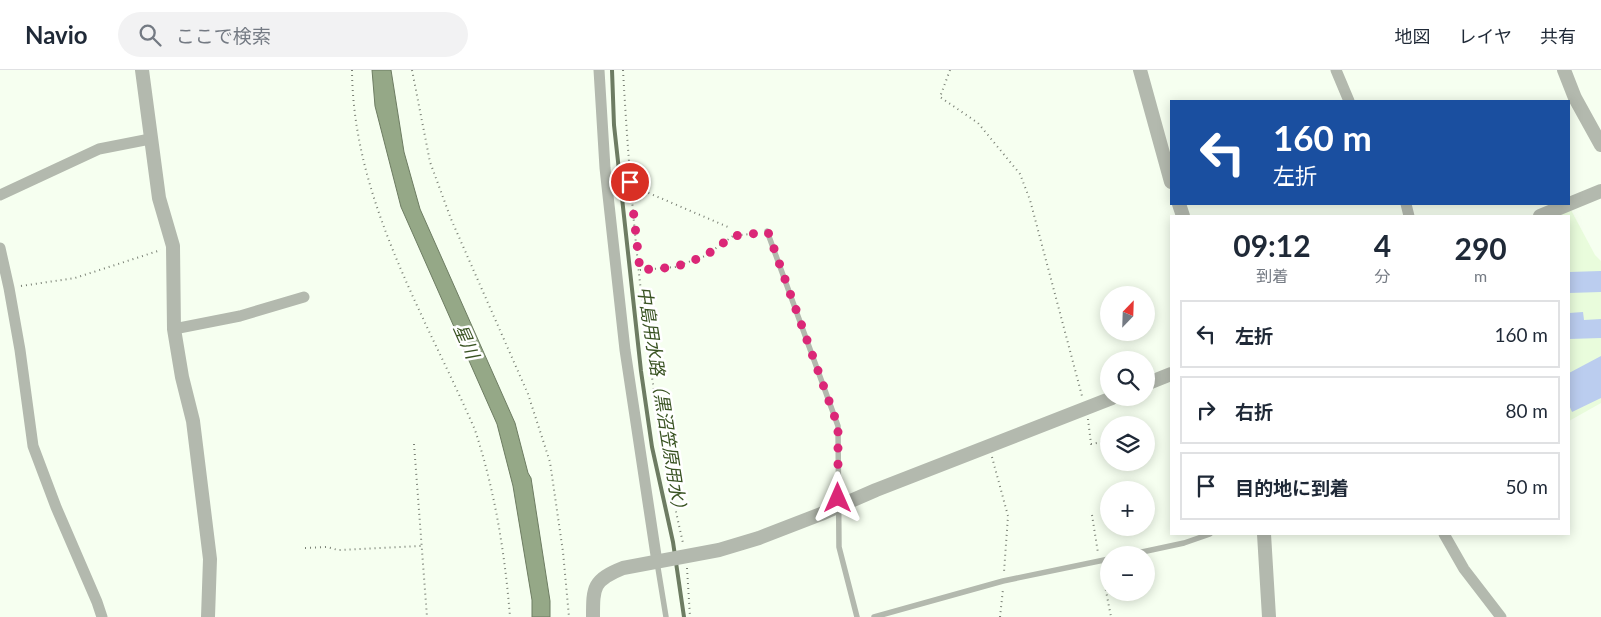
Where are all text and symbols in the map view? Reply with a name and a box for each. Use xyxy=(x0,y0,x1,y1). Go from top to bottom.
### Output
search box xyxy=(118,12,468,57)
text: Navio xyxy=(25,20,88,49)
icon: search xyxy=(136,21,164,49)
text: ここで検索 xyxy=(176,24,271,47)
text: 地図 xyxy=(1395,25,1431,47)
text: レイヤ xyxy=(1459,25,1512,47)
text: 共有 xyxy=(1540,25,1576,47)
text: 160 m xyxy=(1273,116,1372,158)
icon: left xyxy=(1190,120,1255,185)
pin xyxy=(609,161,651,203)
text: 左折 xyxy=(1273,162,1317,189)
icon: arrive xyxy=(616,168,644,196)
text: 09:12 xyxy=(1233,227,1311,263)
text: 4 xyxy=(1374,227,1391,263)
text: 290 xyxy=(1455,230,1507,266)
text: 到着 xyxy=(1256,266,1288,285)
text: 分 xyxy=(1375,266,1391,285)
text: m xyxy=(1474,266,1487,285)
water label: 中島用水路（黒沼笠原用水） xyxy=(634,285,692,519)
north arrow xyxy=(1100,286,1155,341)
map controls xyxy=(1100,286,1155,601)
water label: 星川 xyxy=(450,320,485,364)
icon: left xyxy=(1192,320,1220,348)
text: 160 m xyxy=(1494,323,1548,346)
text: 左折 xyxy=(1235,324,1273,347)
button: search xyxy=(1100,351,1155,406)
icon: right xyxy=(1192,396,1220,424)
text: 80 m xyxy=(1505,399,1548,422)
text: 右折 xyxy=(1235,400,1273,423)
button: layers xyxy=(1100,416,1155,471)
position arrow xyxy=(811,471,863,523)
icon: arrive xyxy=(1192,472,1220,500)
text: 50 m xyxy=(1505,475,1548,498)
text: 目的地に到着 xyxy=(1235,476,1349,499)
button: + xyxy=(1100,481,1155,536)
button: − xyxy=(1100,546,1155,601)

